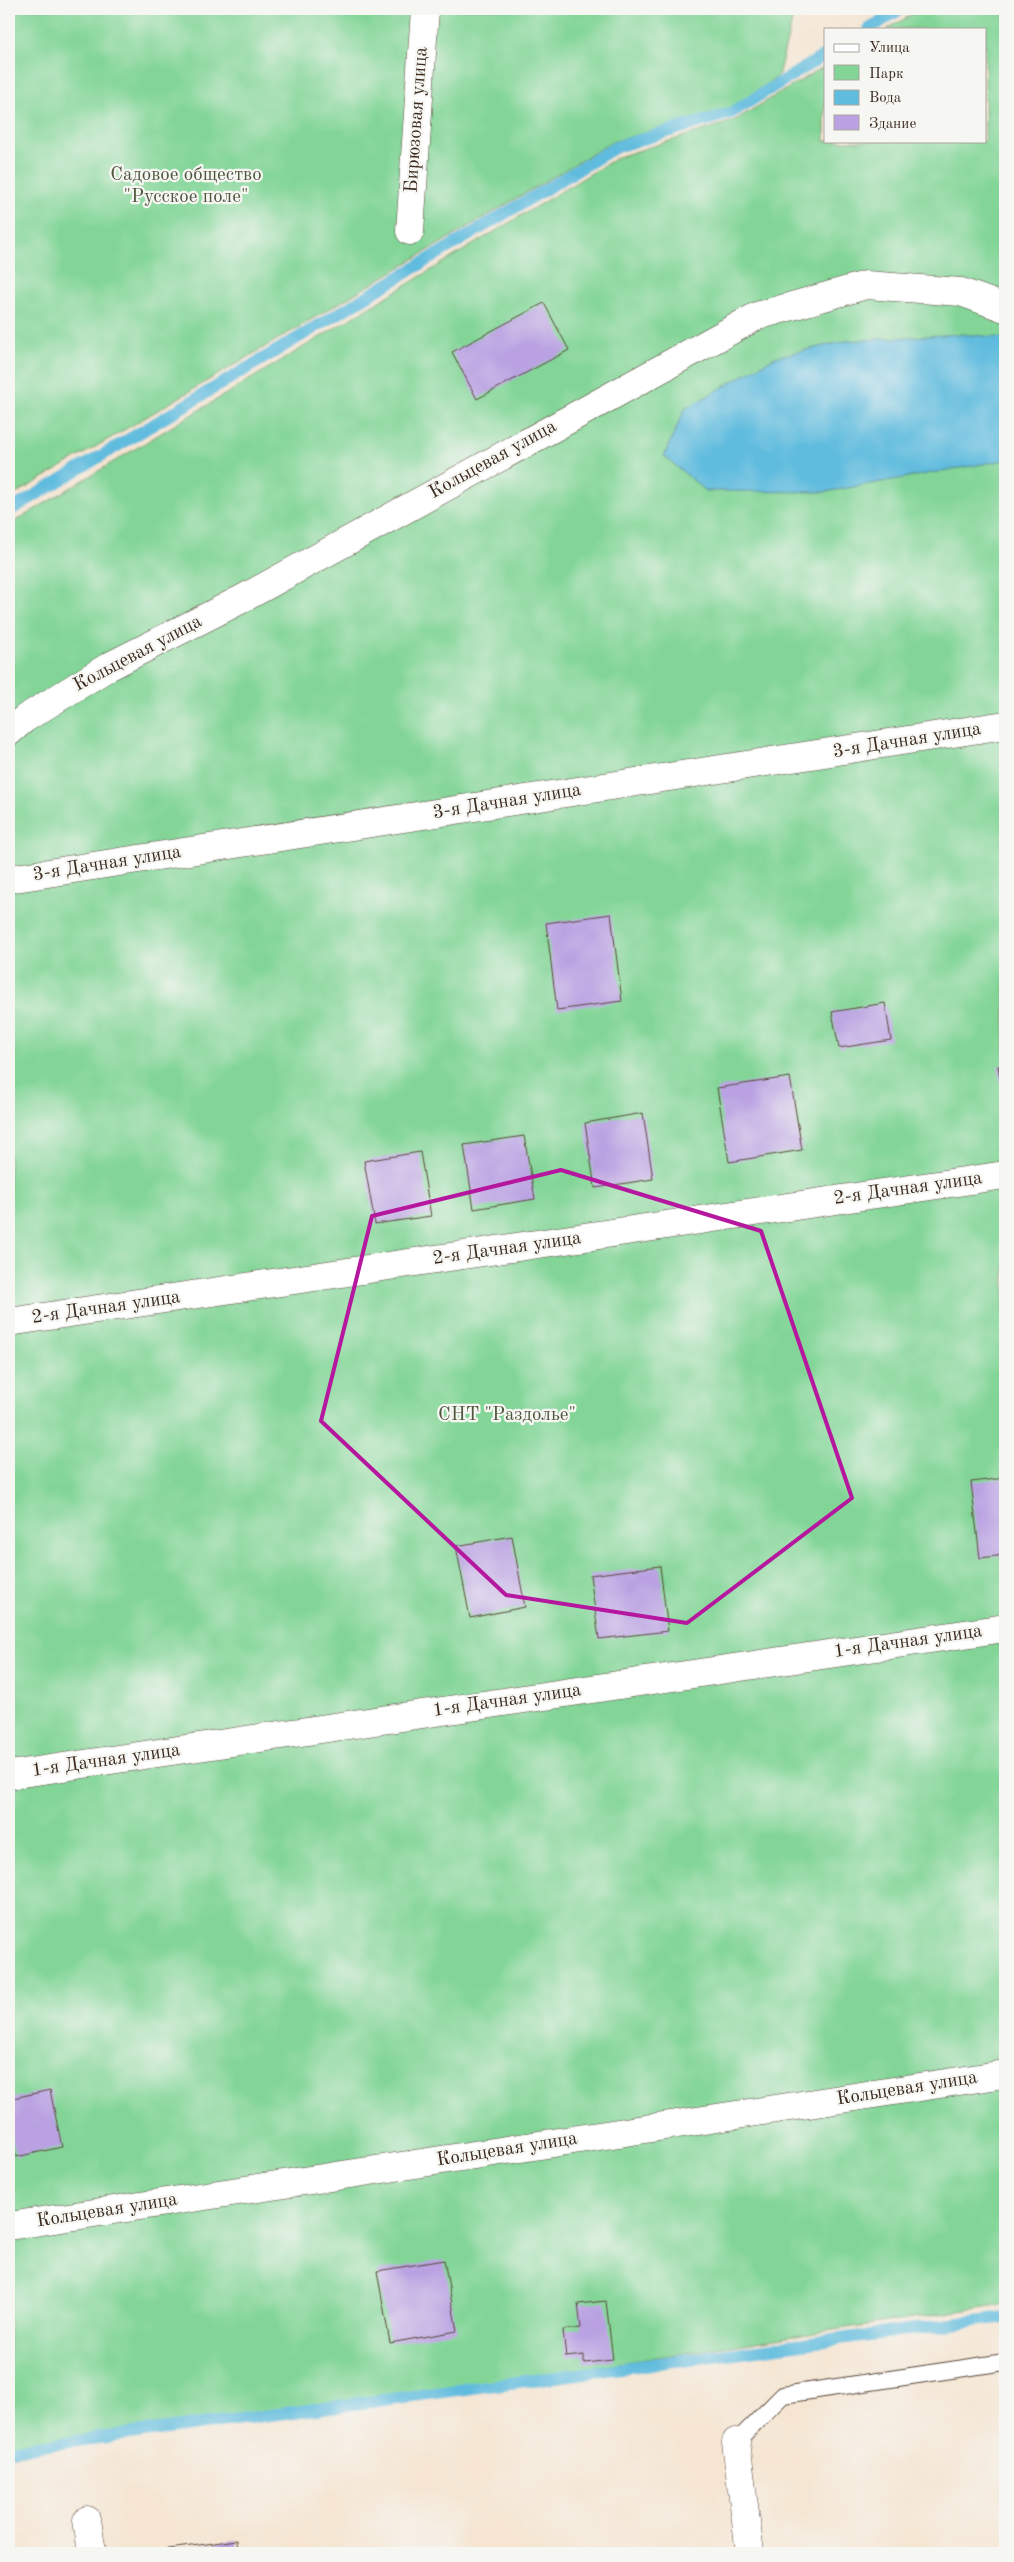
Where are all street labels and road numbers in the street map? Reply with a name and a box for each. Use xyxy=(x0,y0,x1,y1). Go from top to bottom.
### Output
street label: Бирюзовая улица xyxy=(402,46,432,194)
street label: Кольцевая улица xyxy=(426,417,560,503)
street label: Кольцевая улица xyxy=(71,612,206,696)
street label: 3-я Дачная улица xyxy=(832,720,983,762)
street label: 3-я Дачная улица xyxy=(432,781,583,823)
street label: 3-я Дачная улица xyxy=(32,843,183,885)
street label: 2-я Дачная улица xyxy=(833,1169,984,1209)
street label: 2-я Дачная улица xyxy=(432,1229,583,1269)
street label: 2-я Дачная улица xyxy=(31,1288,182,1328)
street label: 1-я Дачная улица xyxy=(833,1622,984,1662)
street label: 1-я Дачная улица xyxy=(432,1681,583,1721)
street label: 1-я Дачная улица xyxy=(31,1741,182,1781)
street label: Кольцевая улица xyxy=(835,2068,979,2110)
street label: Кольцевая улица xyxy=(435,2129,579,2171)
street label: Кольцевая улица xyxy=(35,2190,179,2232)

